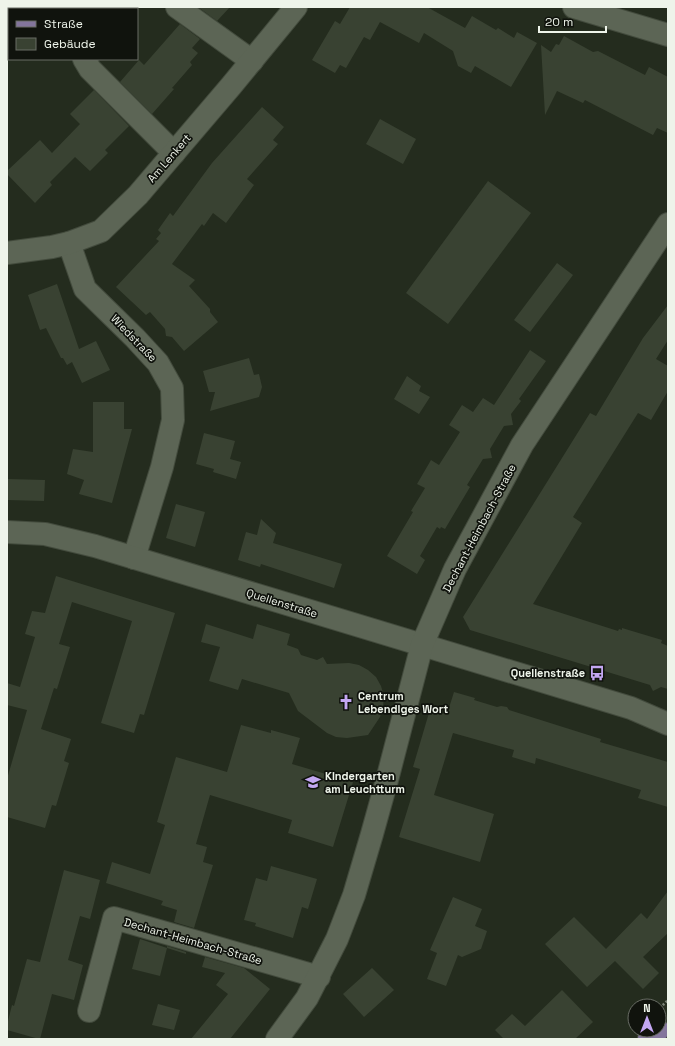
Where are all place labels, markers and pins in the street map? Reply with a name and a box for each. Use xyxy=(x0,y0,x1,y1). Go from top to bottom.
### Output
bus stop icon: Quellenstraße xyxy=(588,664,606,682)
place label: Quellenstraße xyxy=(511,666,585,680)
place label: Centrum Lebendiges Wort xyxy=(358,689,448,716)
church icon: Centrum Lebendiges Wort xyxy=(337,693,355,711)
place label: Kindergarten am Leuchtturm xyxy=(325,769,405,796)
school or university icon: Kindergarten am Leuchtturm xyxy=(304,773,322,791)

